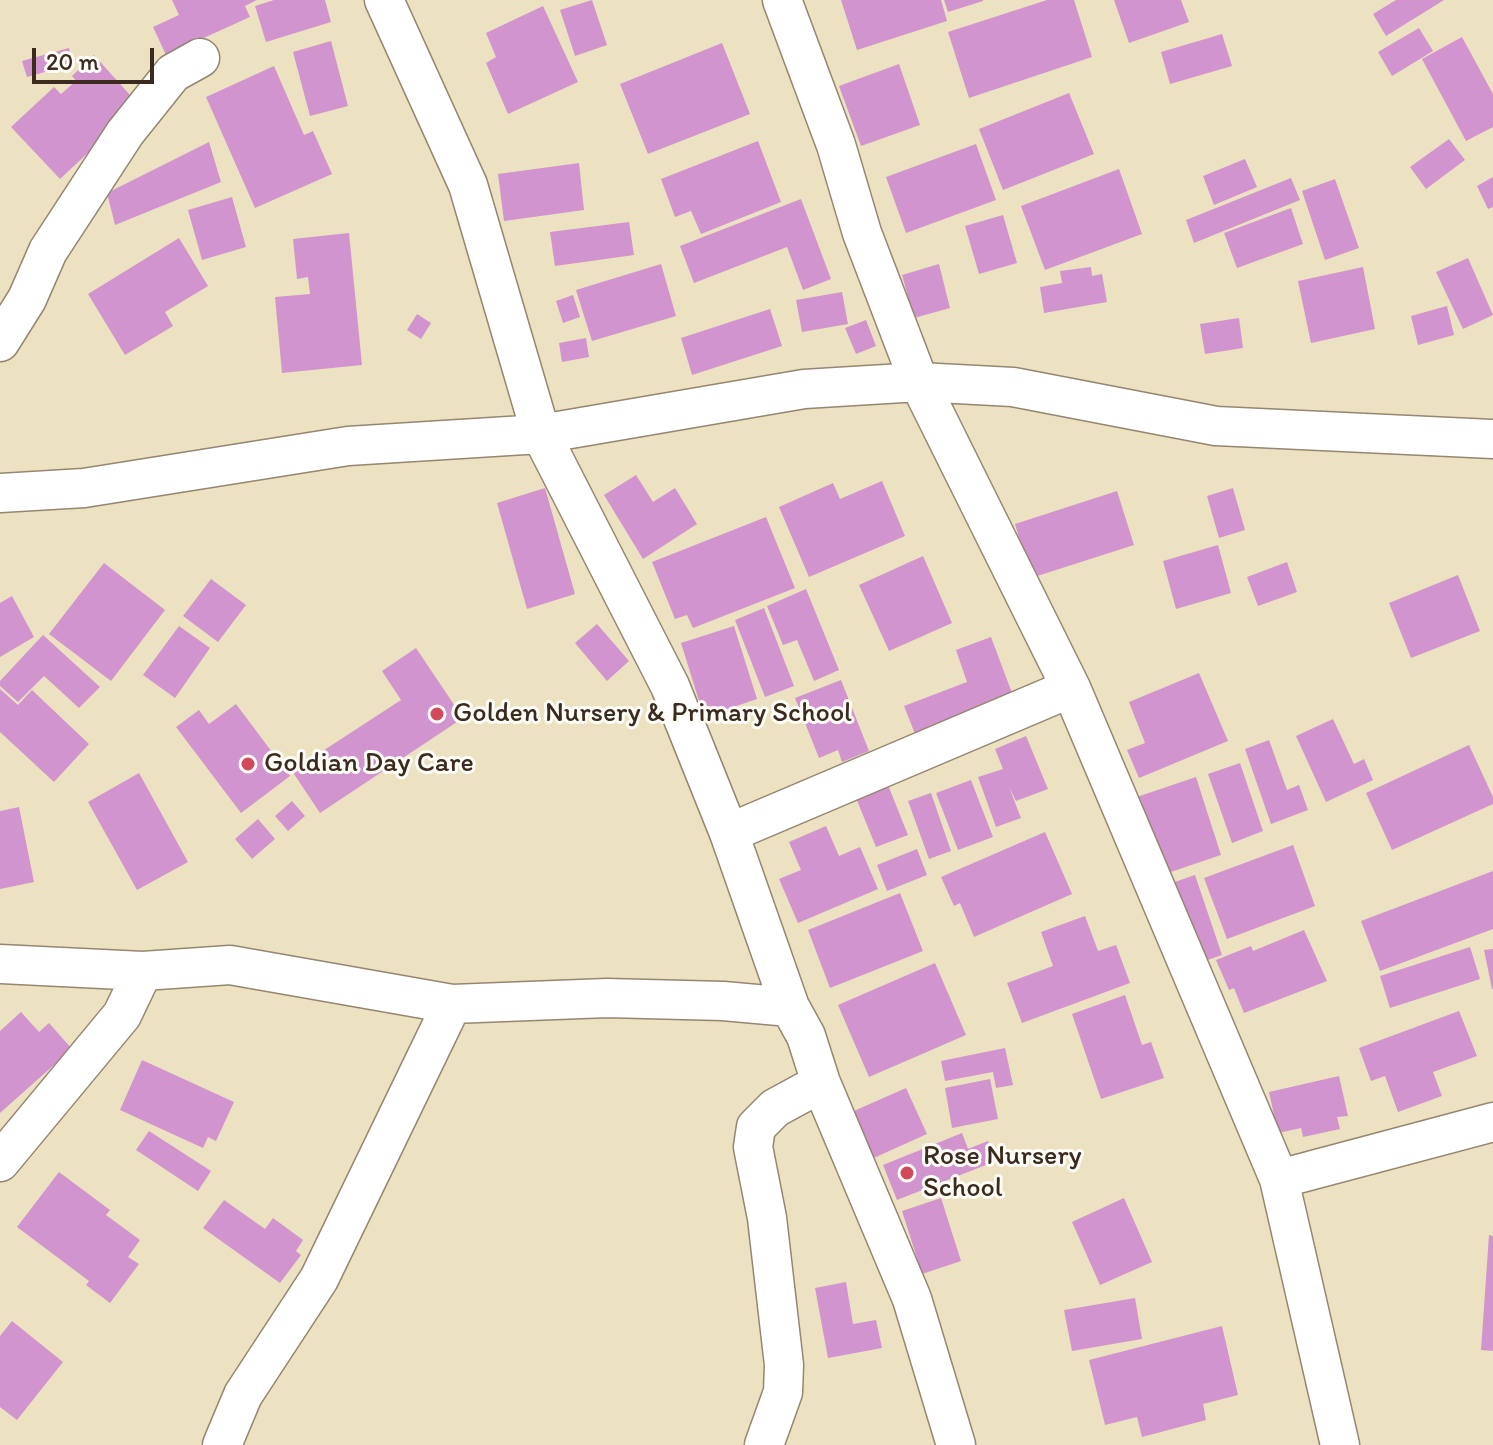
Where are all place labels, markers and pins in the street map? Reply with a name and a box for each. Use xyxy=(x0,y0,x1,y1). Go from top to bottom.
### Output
place label: Golden Nursery & Primary School xyxy=(453,697,852,731)
marker: Golden Nursery & Primary School xyxy=(428,705,446,723)
place label: Goldian Day Care xyxy=(264,747,474,781)
marker: Goldian Day Care xyxy=(239,755,257,773)
place label: Rose Nursery School xyxy=(923,1140,1082,1206)
marker: Rose Nursery School xyxy=(898,1164,916,1182)

